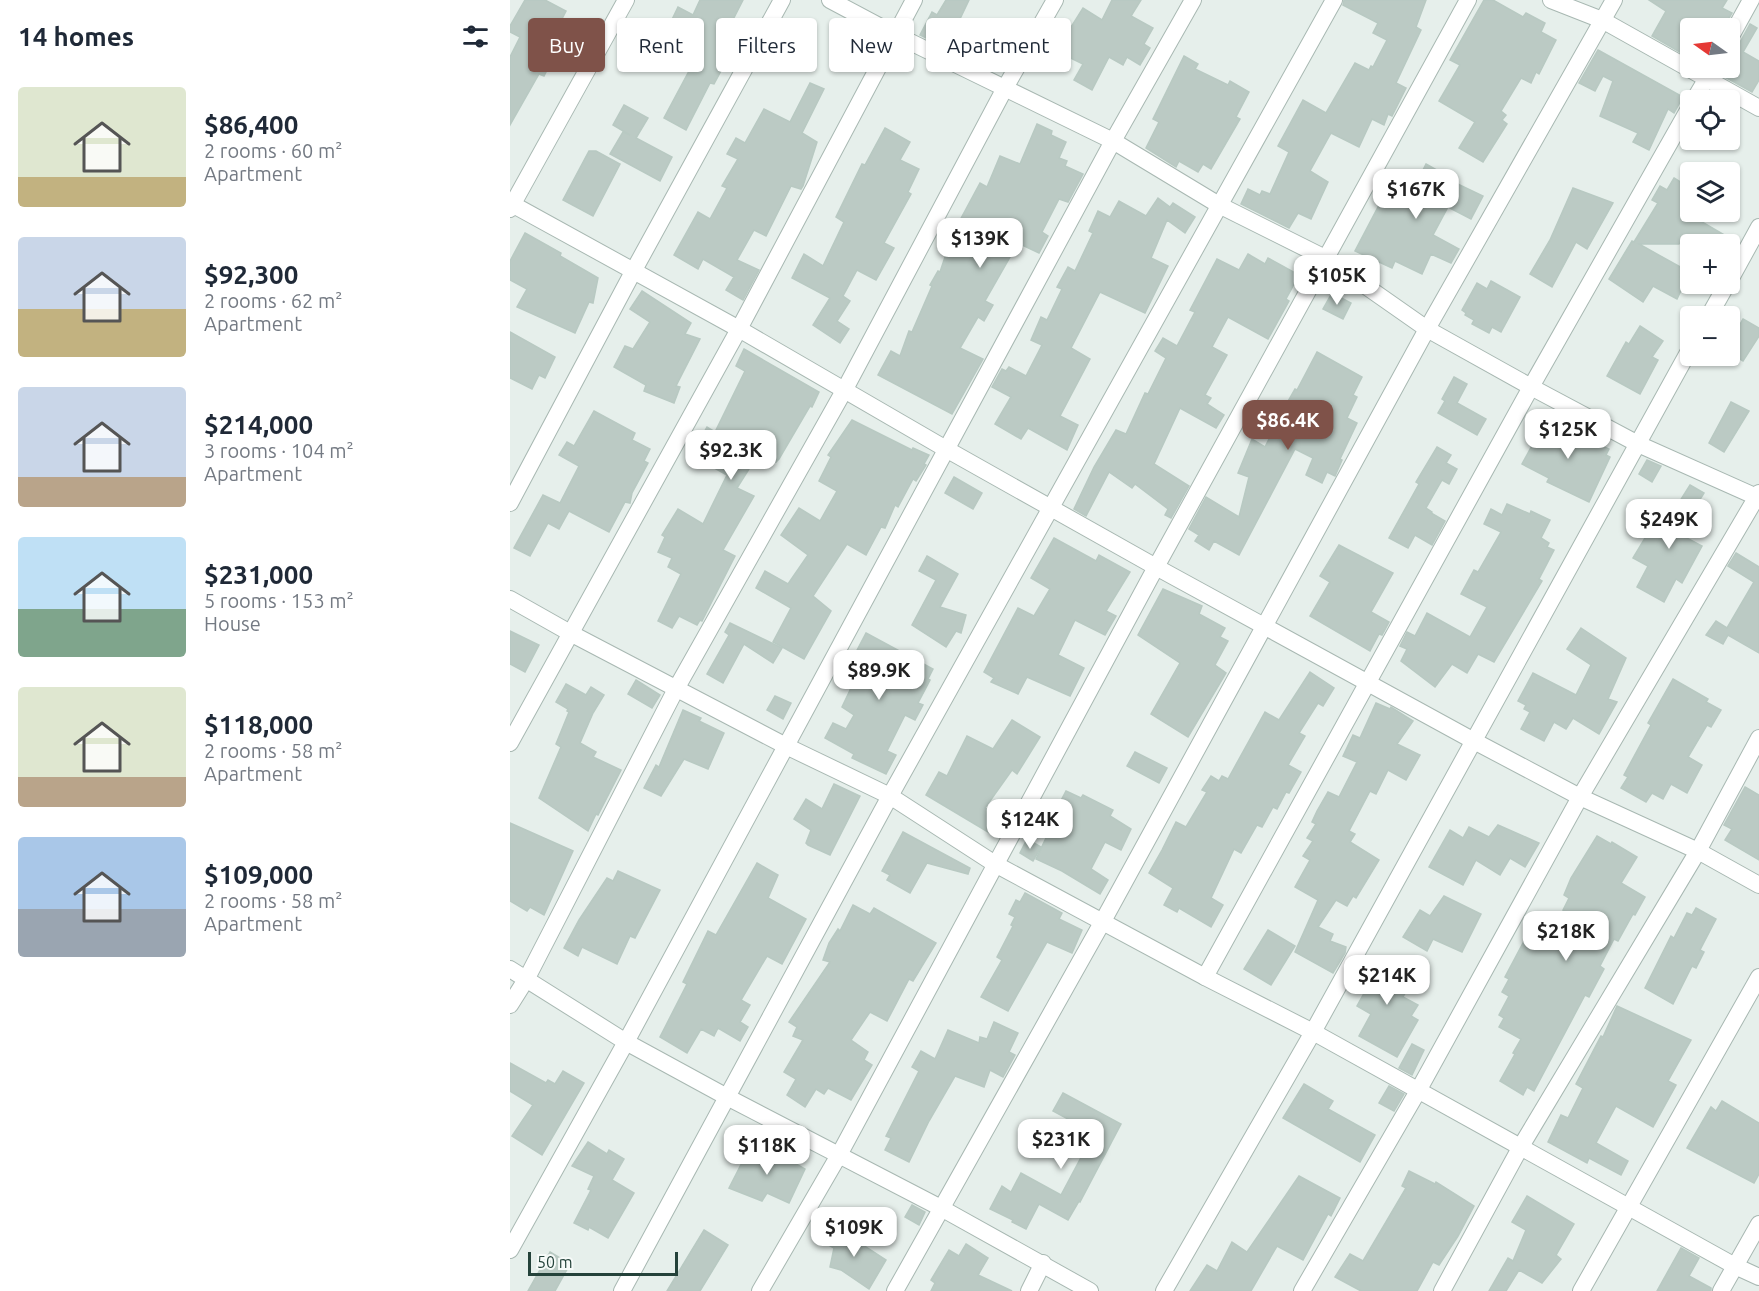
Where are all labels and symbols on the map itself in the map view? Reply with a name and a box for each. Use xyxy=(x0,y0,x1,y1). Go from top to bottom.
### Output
north arrow xyxy=(1680,18,1740,78)
pin: $167K xyxy=(1374,169,1458,220)
pin: $139K xyxy=(938,218,1022,269)
pin: $105K xyxy=(1295,255,1379,306)
pin: $86.4K xyxy=(1239,400,1337,451)
pin: $125K xyxy=(1526,409,1610,460)
pin: $92.3K xyxy=(682,430,780,481)
pin: $249K xyxy=(1627,499,1711,550)
pin: $89.9K xyxy=(830,650,928,701)
pin: $124K xyxy=(988,799,1072,850)
pin: $218K xyxy=(1524,911,1608,962)
pin: $214K xyxy=(1345,955,1429,1006)
pin: $231K xyxy=(1019,1119,1103,1170)
pin: $118K xyxy=(725,1125,809,1176)
pin: $109K xyxy=(812,1207,896,1258)
scale bar xyxy=(528,1249,678,1276)

